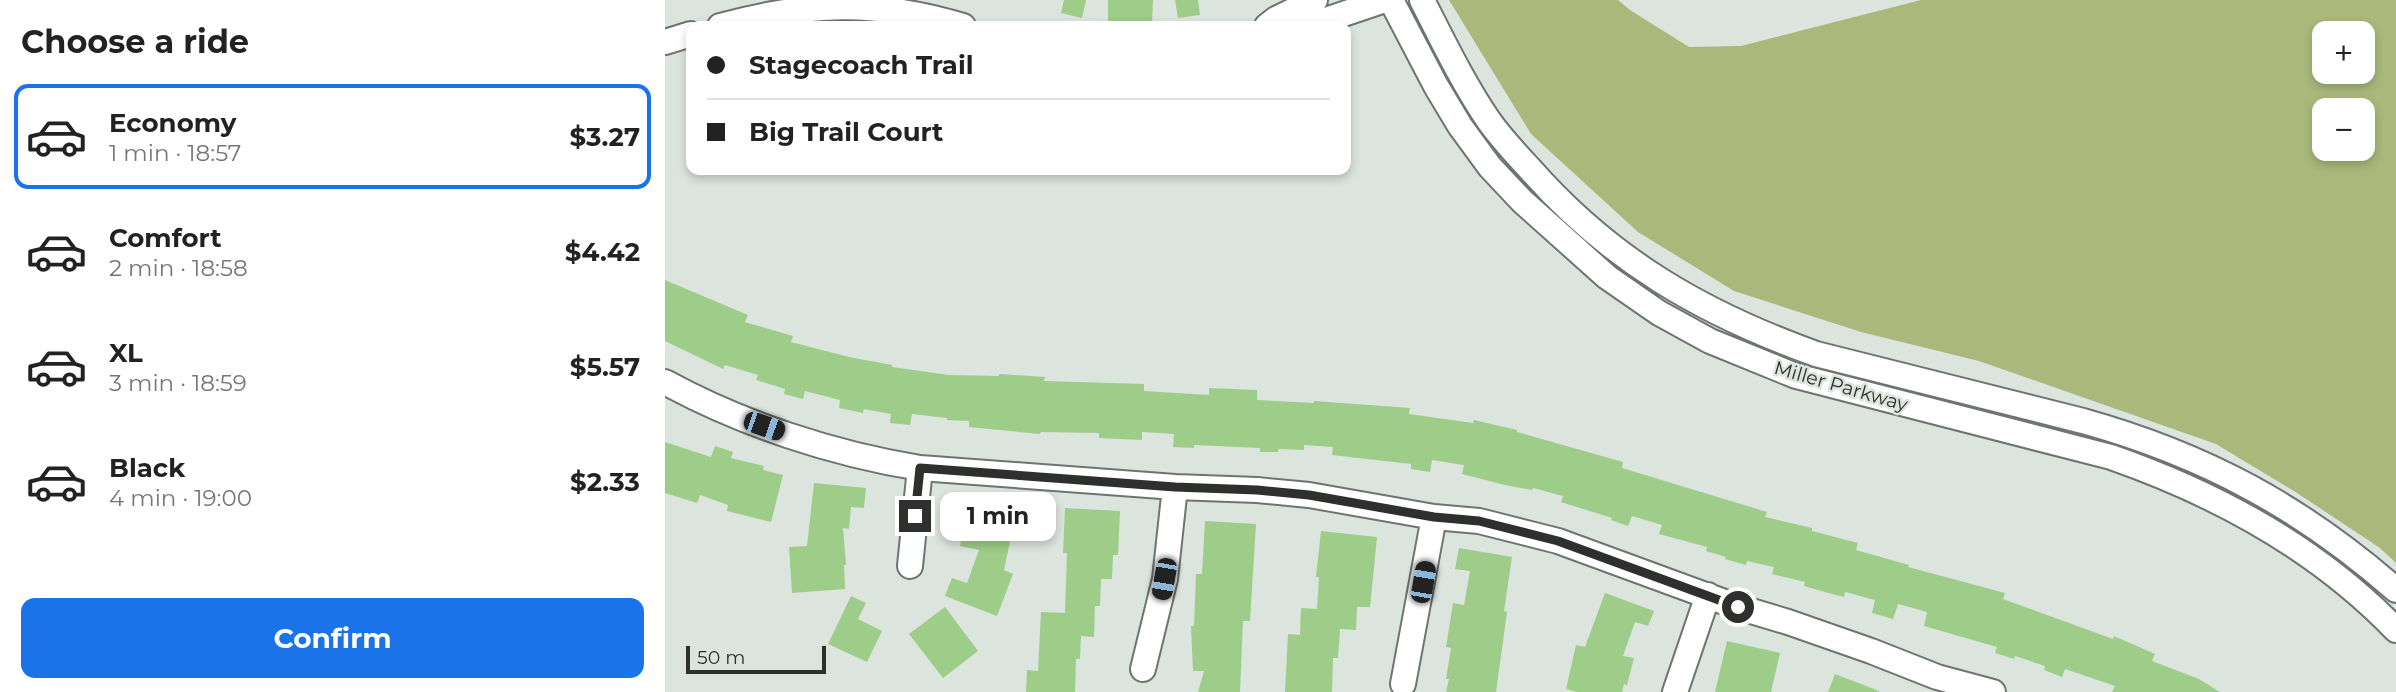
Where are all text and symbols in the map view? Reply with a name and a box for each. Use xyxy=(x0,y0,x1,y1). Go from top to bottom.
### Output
map controls xyxy=(2312,21,2375,161)
button: + xyxy=(2312,21,2375,84)
text: Choose a ride xyxy=(21,22,249,61)
text: Stagecoach Trail xyxy=(749,49,974,81)
button: − xyxy=(2312,98,2375,161)
icon: car xyxy=(25,105,88,168)
text: Economy xyxy=(109,107,236,139)
text: Big Trail Court xyxy=(749,116,943,148)
text: $3.27 xyxy=(570,121,640,153)
text: 1 min · 18:57 xyxy=(109,139,241,167)
icon: car xyxy=(25,220,88,283)
text: Comfort xyxy=(109,222,221,254)
text: $4.42 xyxy=(565,236,640,268)
text: 2 min · 18:58 xyxy=(109,254,248,282)
icon: car xyxy=(25,335,88,398)
text: XL xyxy=(109,337,143,369)
text: $5.57 xyxy=(570,351,640,383)
street label: Miller Parkway xyxy=(1772,356,1911,416)
text: 3 min · 18:59 xyxy=(109,369,247,397)
car xyxy=(741,409,788,443)
icon: car xyxy=(25,450,88,513)
text: Black xyxy=(109,452,185,484)
text: $2.33 xyxy=(570,466,640,498)
text: 4 min · 19:00 xyxy=(109,484,252,512)
callout: 1 min xyxy=(939,491,1055,540)
route end xyxy=(899,500,931,532)
text: 1 min xyxy=(967,502,1029,530)
car xyxy=(1151,556,1178,602)
car xyxy=(1410,559,1437,605)
route start xyxy=(1722,591,1754,623)
button: Confirm xyxy=(21,598,644,678)
scale bar xyxy=(686,643,826,675)
text: 50 m xyxy=(697,646,745,669)

